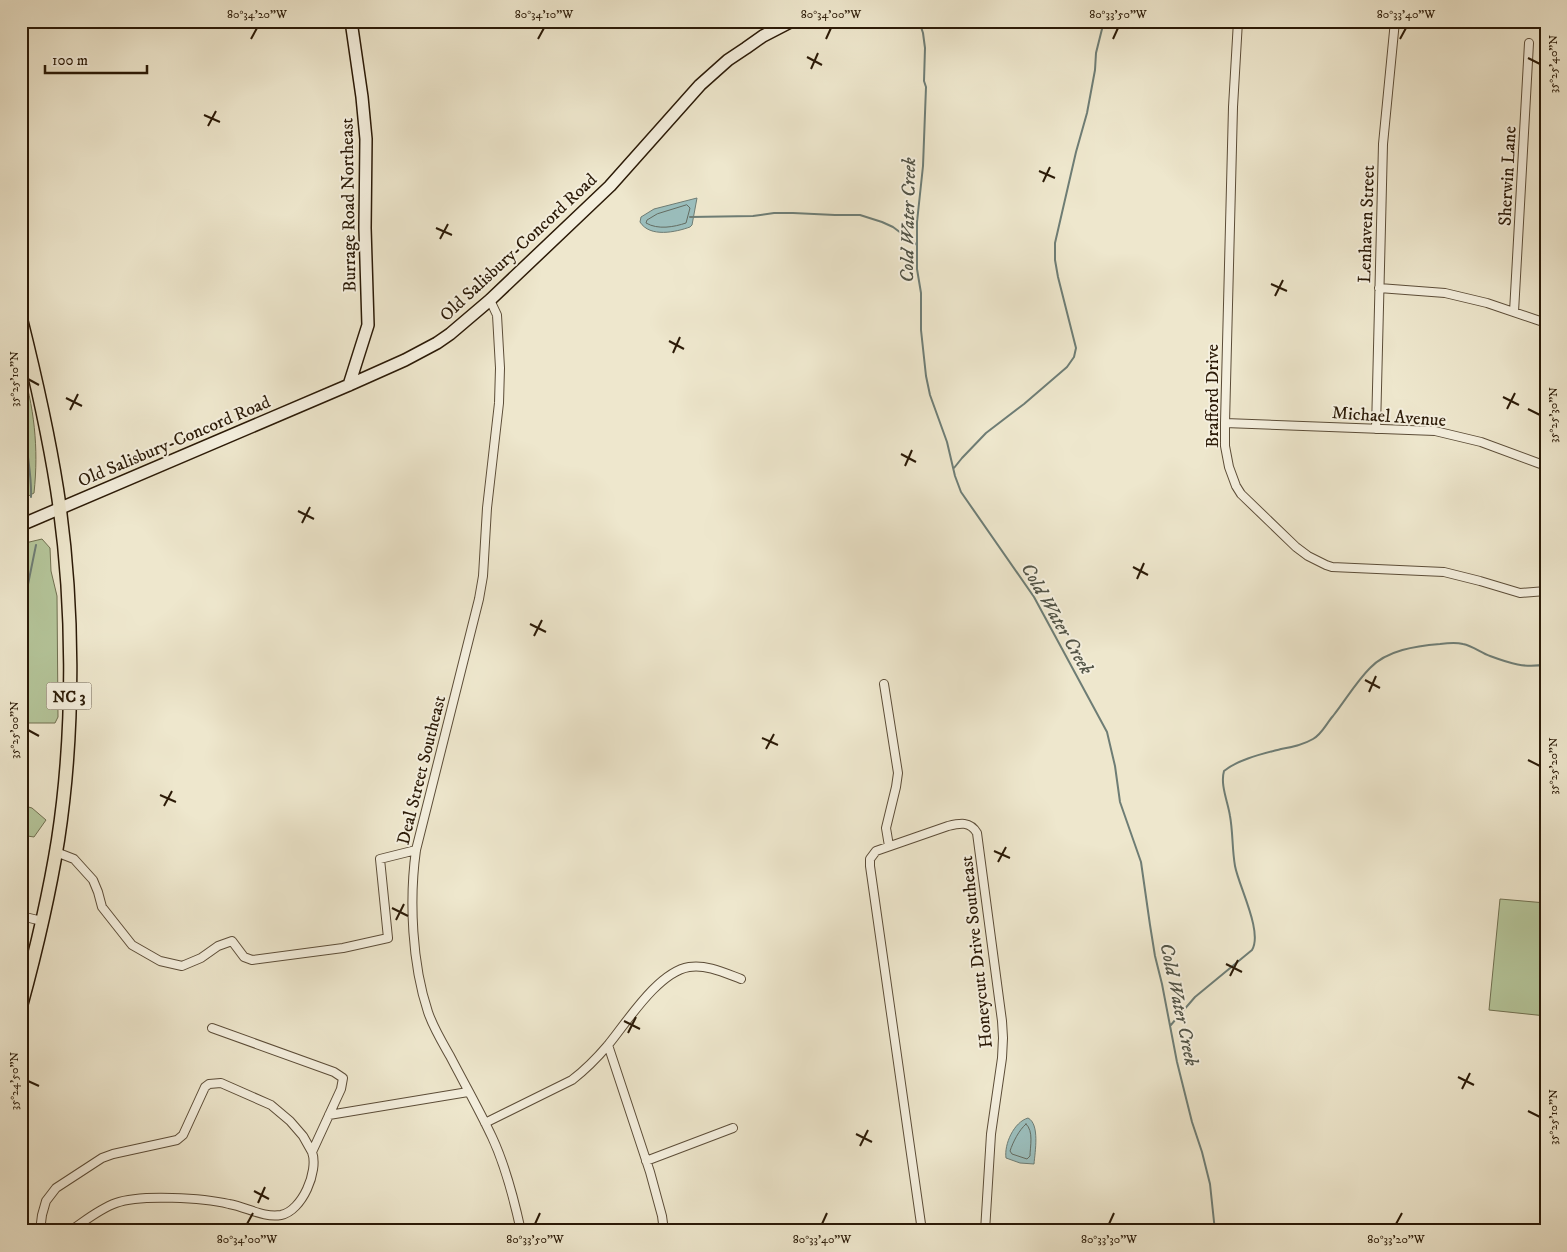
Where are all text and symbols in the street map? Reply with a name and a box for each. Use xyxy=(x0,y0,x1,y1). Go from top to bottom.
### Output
text: 80°34'20"W xyxy=(227,7,288,22)
text: 80°34'10"W xyxy=(515,7,574,22)
text: 80°34'00"W xyxy=(801,7,862,22)
text: 80°33'50"W xyxy=(1089,7,1148,22)
text: 80°33'40"W xyxy=(1377,7,1436,22)
text: 35°25'40"N xyxy=(1546,35,1561,93)
scale bar xyxy=(45,42,148,74)
text: 100 m xyxy=(52,51,88,70)
street label: Burrage Road Northeast xyxy=(336,118,362,292)
street label: Sherwin Lane xyxy=(1494,126,1522,227)
water label: Cold Water Creek xyxy=(896,157,921,283)
street label: Lenhaven Street xyxy=(1354,164,1380,283)
street label: Old Salisbury-Concord Road xyxy=(436,169,602,326)
street label: Brafford Drive xyxy=(1202,344,1224,448)
text: 35°25'10"N xyxy=(7,351,22,407)
text: 35°25'30"N xyxy=(1546,387,1561,443)
street label: Old Salisbury-Concord Road xyxy=(75,391,274,492)
street label: Michael Avenue xyxy=(1331,402,1447,432)
water label: Cold Water Creek xyxy=(1015,559,1098,679)
road number: NC 3 xyxy=(46,682,92,709)
street label: Deal Street Southeast xyxy=(393,693,451,847)
text: 35°25'00"N xyxy=(7,701,22,759)
text: 35°25'20"N xyxy=(1546,737,1561,795)
street label: Honeycutt Drive Southeast xyxy=(956,854,998,1049)
water label: Cold Water Creek xyxy=(1154,941,1203,1068)
text: 35°24'50"N xyxy=(7,1052,22,1110)
text: 35°25'10"N xyxy=(1546,1089,1561,1145)
text: 80°34'00"W xyxy=(217,1232,278,1247)
text: 80°33'50"W xyxy=(506,1232,565,1247)
text: 80°33'40"W xyxy=(793,1232,852,1247)
text: 80°33'30"W xyxy=(1081,1232,1138,1247)
text: 80°33'20"W xyxy=(1367,1232,1426,1247)

